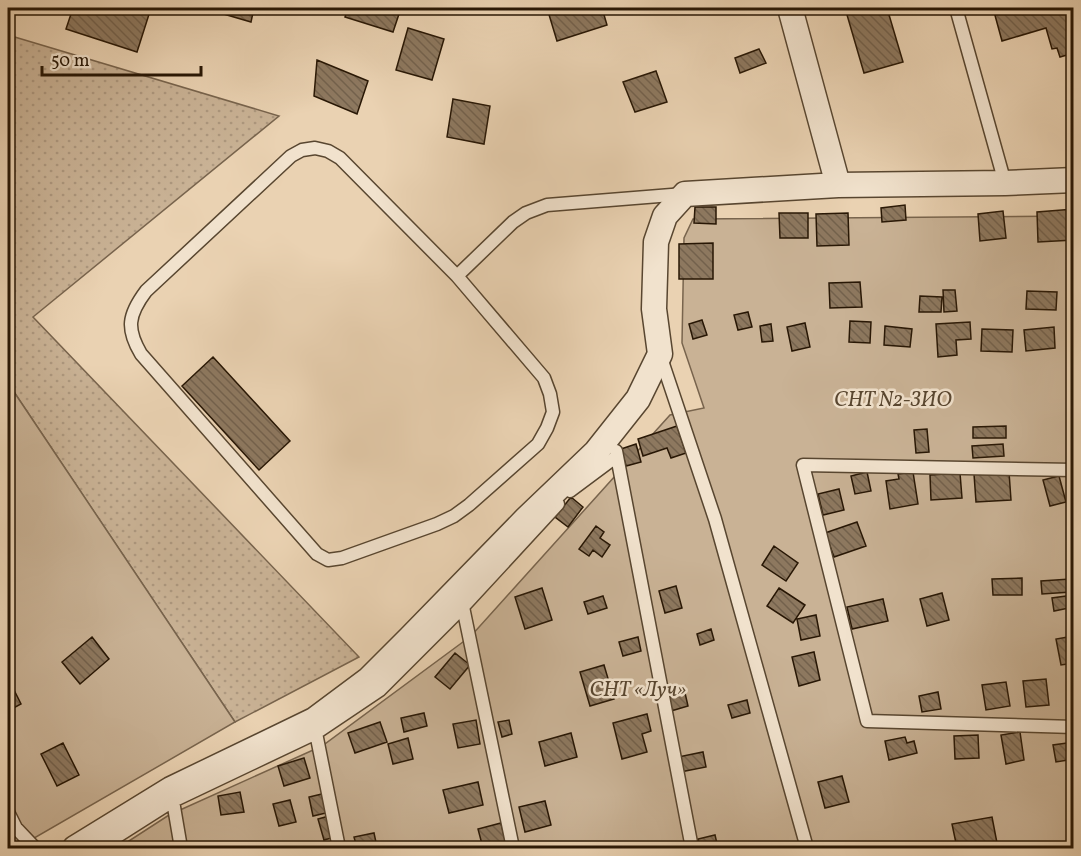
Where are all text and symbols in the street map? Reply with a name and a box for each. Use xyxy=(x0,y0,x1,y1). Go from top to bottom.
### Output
scale bar xyxy=(42,39,201,77)
text: 50 m xyxy=(51,49,90,74)
park label: СНТ N2-ЗИО xyxy=(834,386,952,415)
park label: СНТ «Луч» xyxy=(590,676,686,705)

